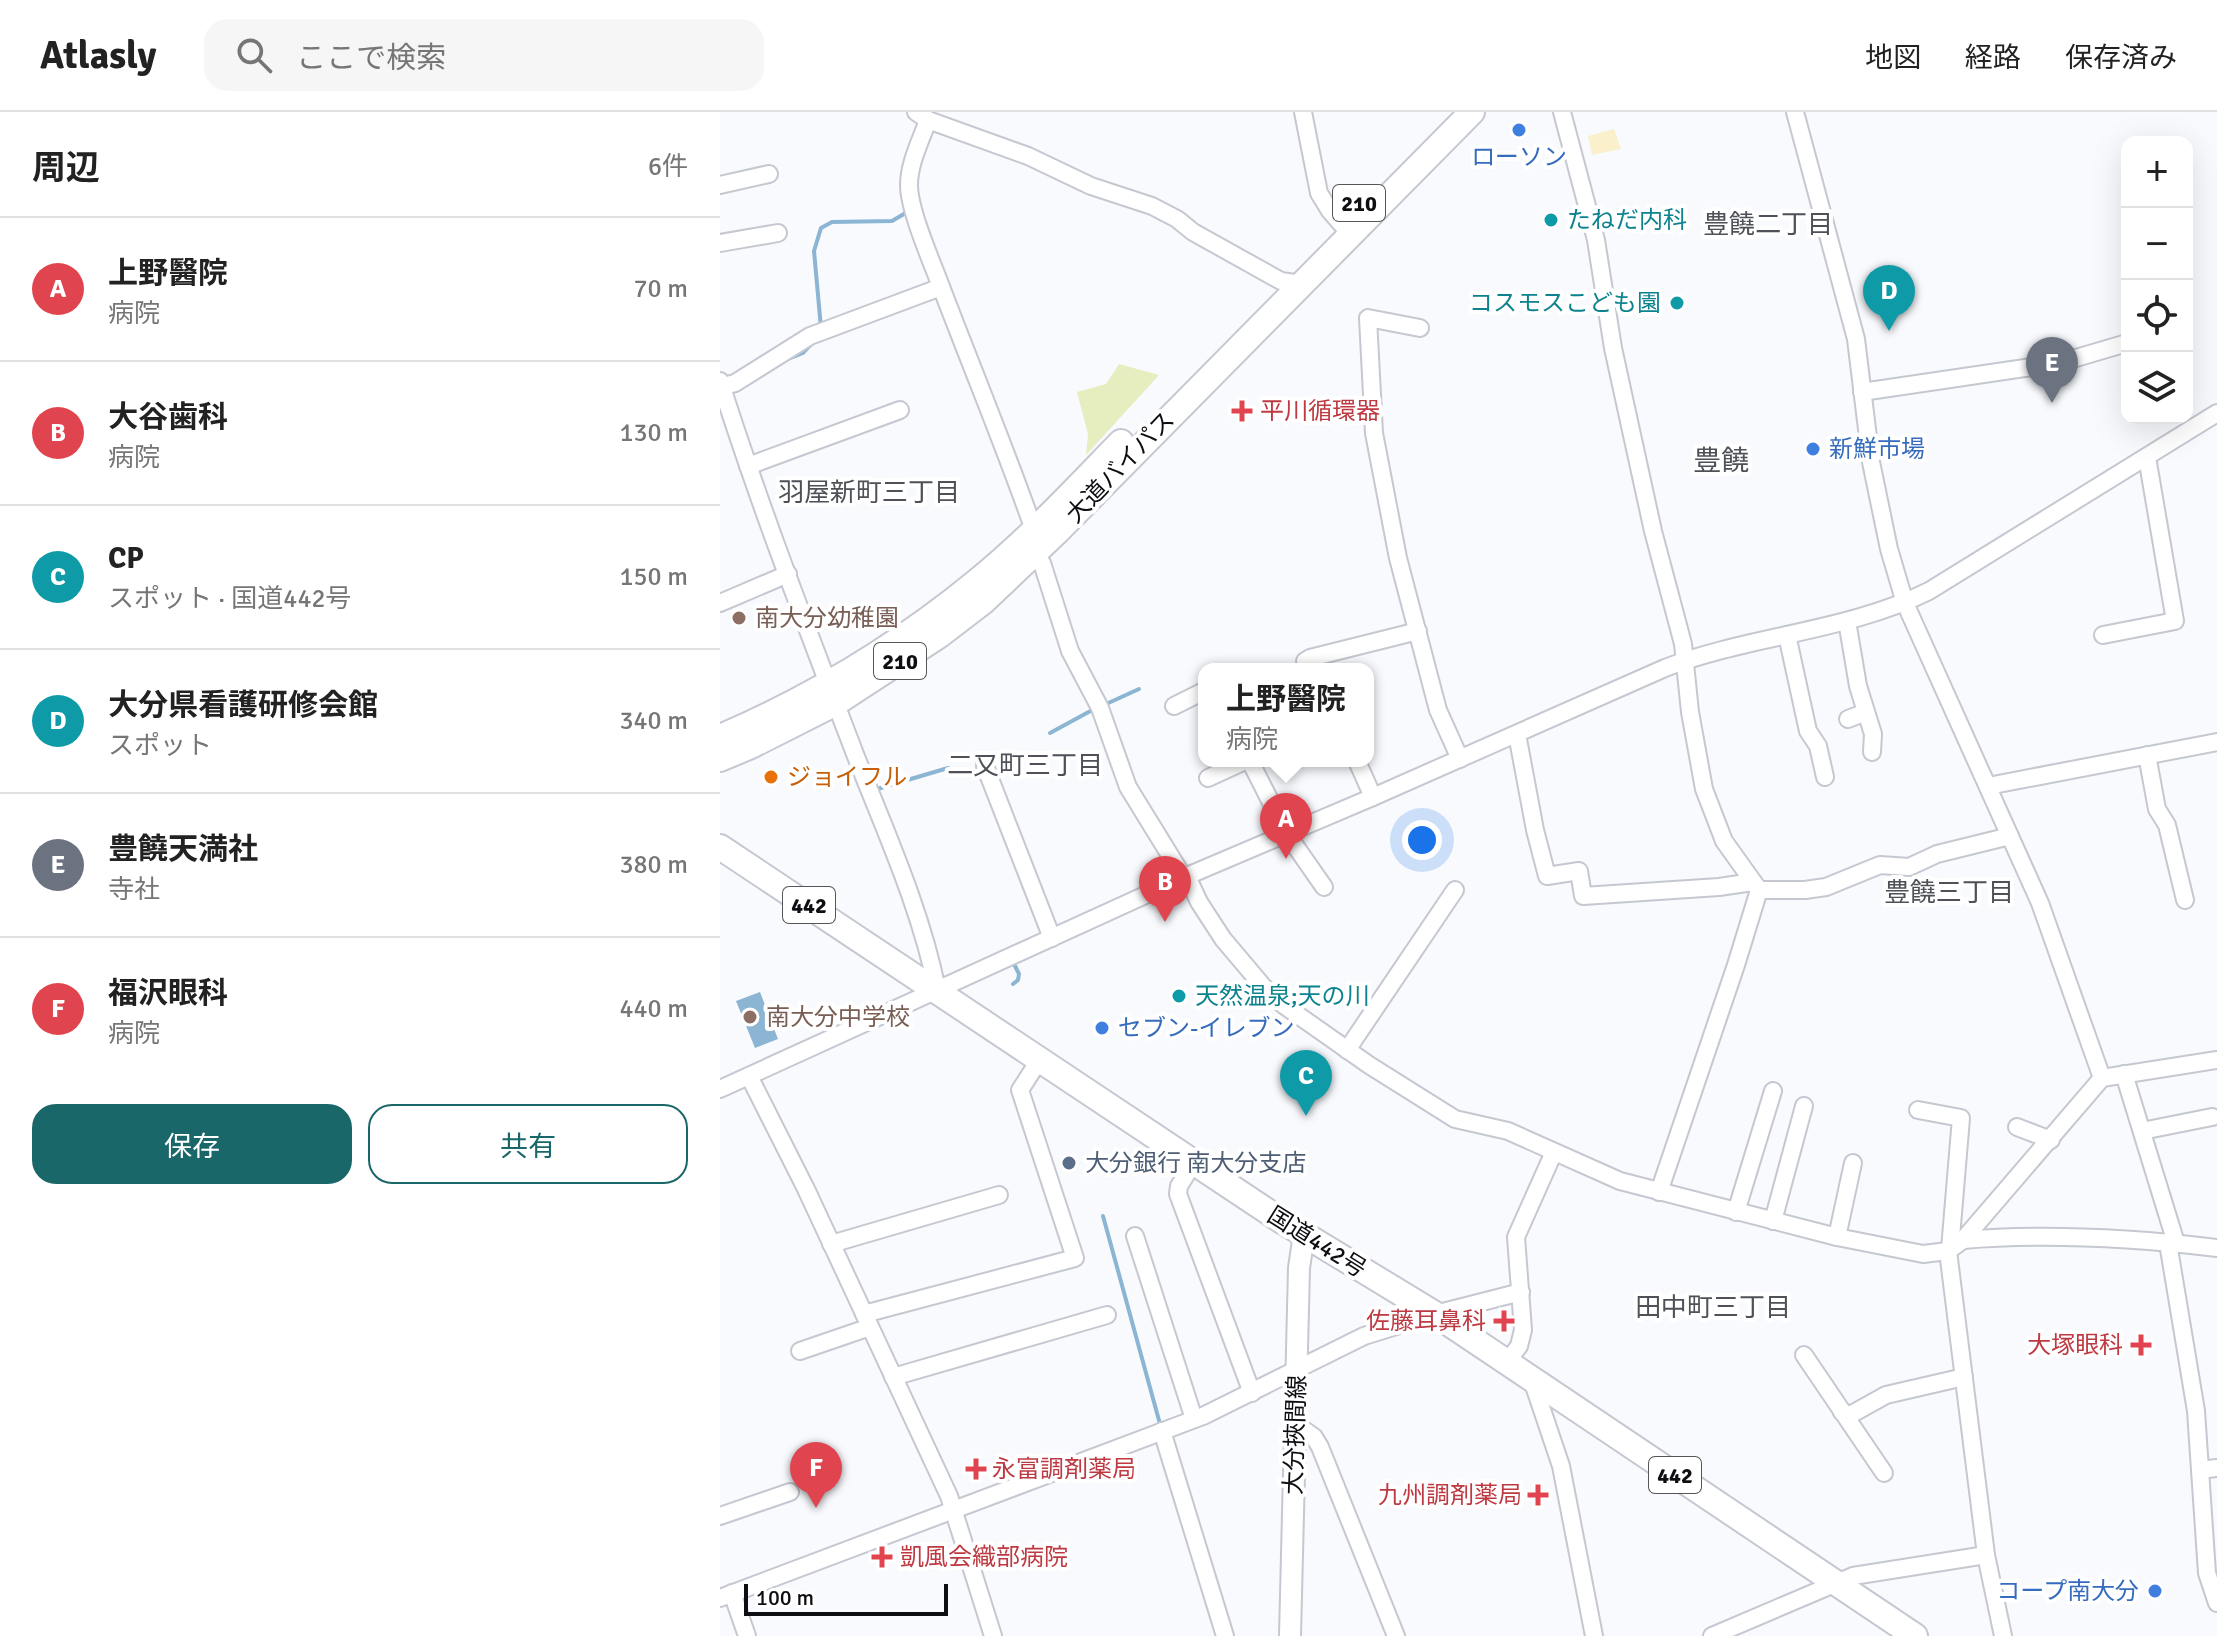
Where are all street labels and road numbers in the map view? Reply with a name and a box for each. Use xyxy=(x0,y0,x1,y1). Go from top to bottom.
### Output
road number: 210 xyxy=(1333,185,1385,221)
street label: 大道バイパス xyxy=(1059,405,1181,529)
road number: 210 xyxy=(874,643,926,679)
road number: 442 xyxy=(783,887,835,923)
street label: 国道442号 xyxy=(1262,1200,1372,1284)
street label: 大分挾間線 xyxy=(1278,1375,1312,1495)
road number: 442 xyxy=(1649,1457,1701,1493)

